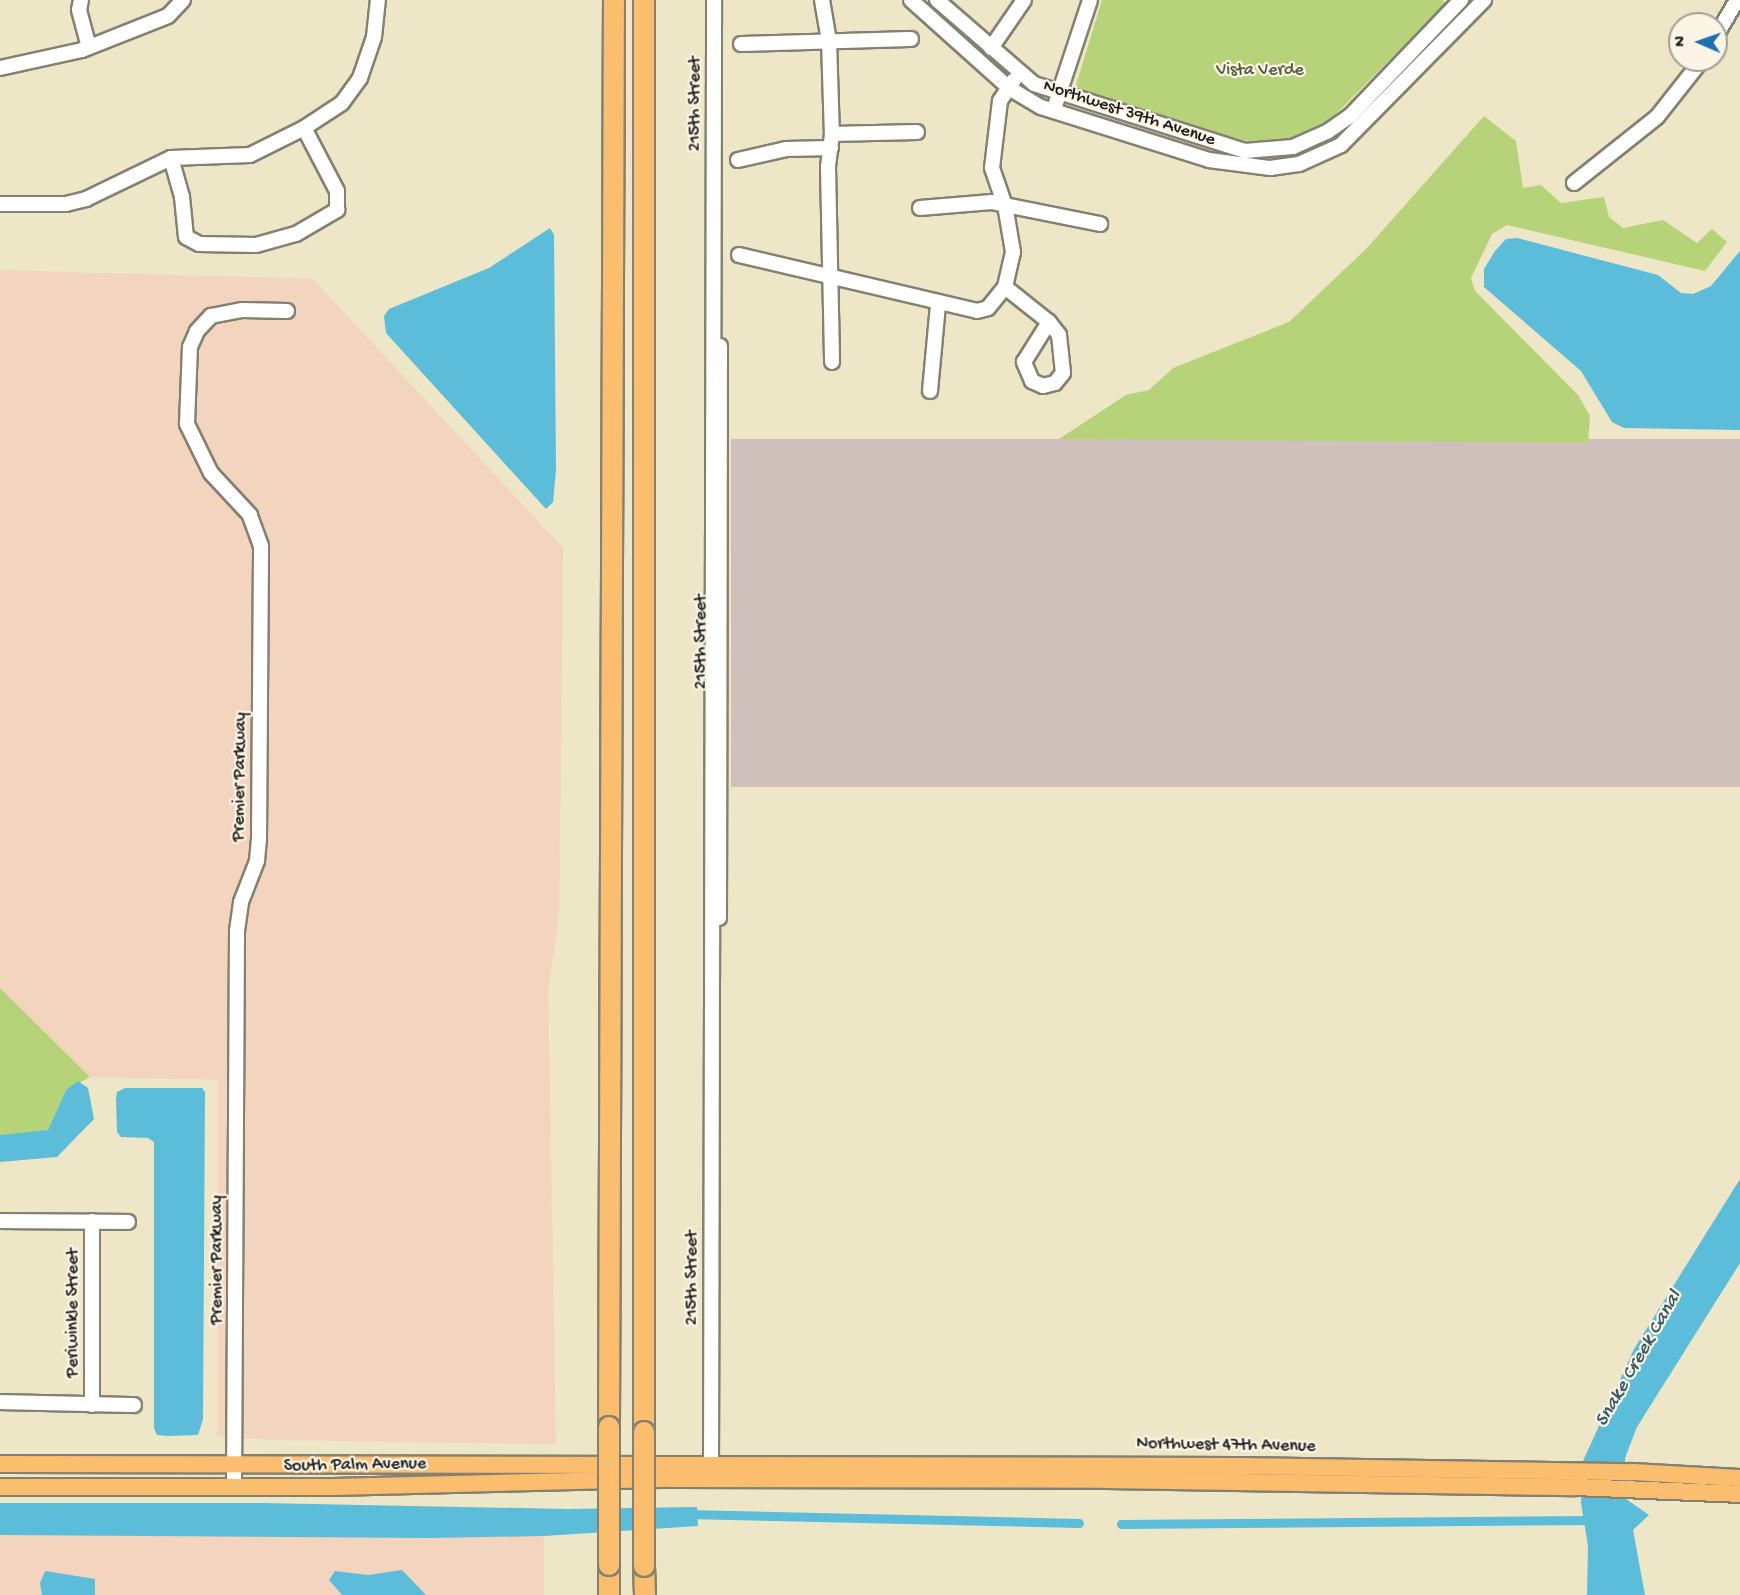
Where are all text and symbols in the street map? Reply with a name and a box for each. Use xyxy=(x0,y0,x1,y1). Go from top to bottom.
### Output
north arrow xyxy=(1668,12,1728,72)
text: N xyxy=(1672,36,1691,47)
street label: 215th Street xyxy=(685,57,707,151)
park label: Vista Verde xyxy=(1216,60,1304,82)
street label: Northwest 39th Avenue xyxy=(1040,76,1218,152)
street label: 215th Street xyxy=(691,595,713,689)
street label: Premier Parkway xyxy=(229,712,253,842)
street label: Premier Parkway xyxy=(207,1195,229,1325)
street label: 215th Street xyxy=(682,1231,704,1325)
street label: Periwinkle Street xyxy=(63,1248,85,1378)
water label: Snake Creek Canal xyxy=(1590,1287,1688,1431)
street label: Northwest 47th Avenue xyxy=(1136,1434,1316,1458)
street label: South Palm Avenue xyxy=(284,1454,426,1478)

